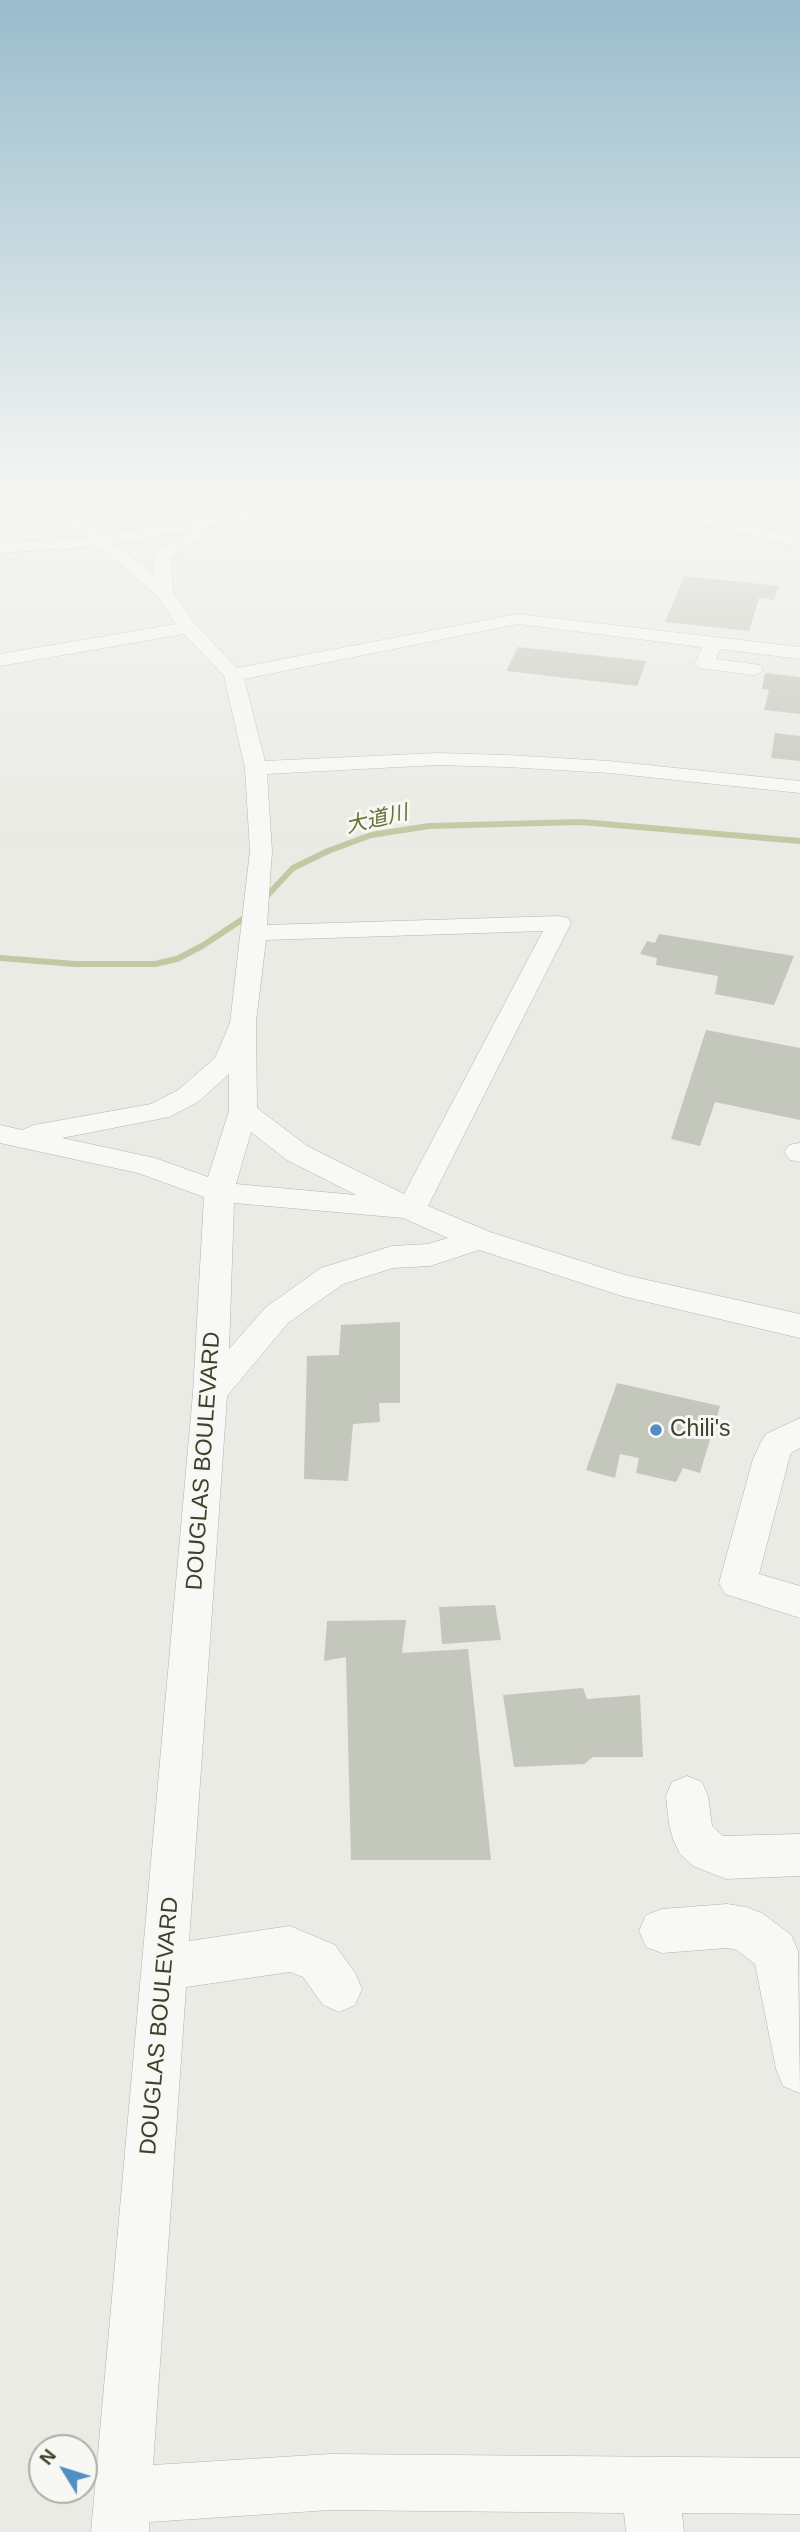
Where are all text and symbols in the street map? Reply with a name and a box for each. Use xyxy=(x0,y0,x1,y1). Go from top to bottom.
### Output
water label: 大道川 xyxy=(343,801,411,839)
street label: DOUGLAS BOULEVARD xyxy=(181,1331,227,1591)
place label: Chili's xyxy=(670,1416,731,1444)
marker: Chili's xyxy=(648,1422,664,1438)
street label: DOUGLAS BOULEVARD xyxy=(135,1896,185,2156)
north arrow xyxy=(28,2434,98,2504)
text: N xyxy=(35,2445,60,2469)

